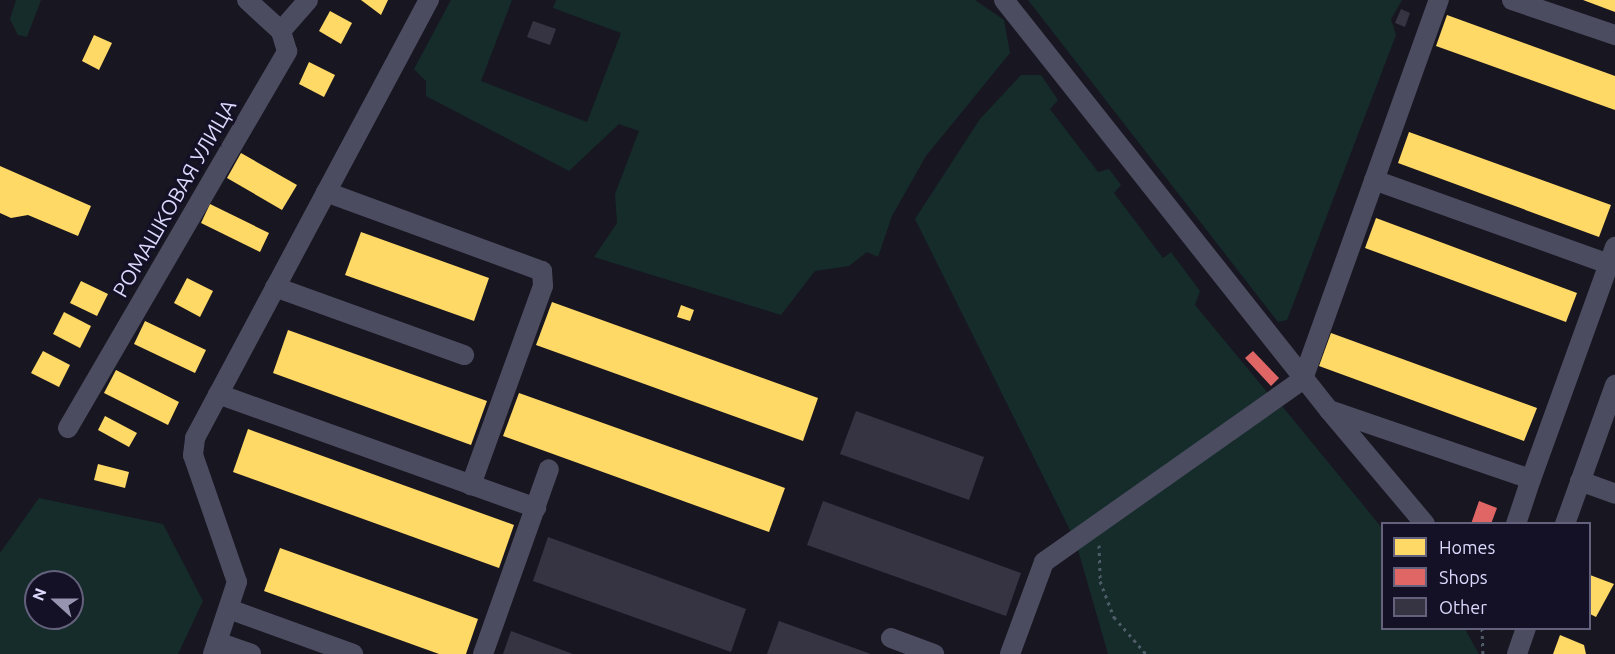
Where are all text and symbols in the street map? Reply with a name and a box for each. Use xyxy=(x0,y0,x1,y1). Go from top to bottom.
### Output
street label: РОМАШКОВАЯ УЛИЦА xyxy=(107,95,241,301)
legend xyxy=(1381,522,1591,630)
text: Homes xyxy=(1439,537,1495,557)
text: Shops xyxy=(1439,567,1488,587)
north arrow xyxy=(24,570,84,630)
text: N xyxy=(29,585,50,603)
text: Other xyxy=(1439,597,1487,617)

